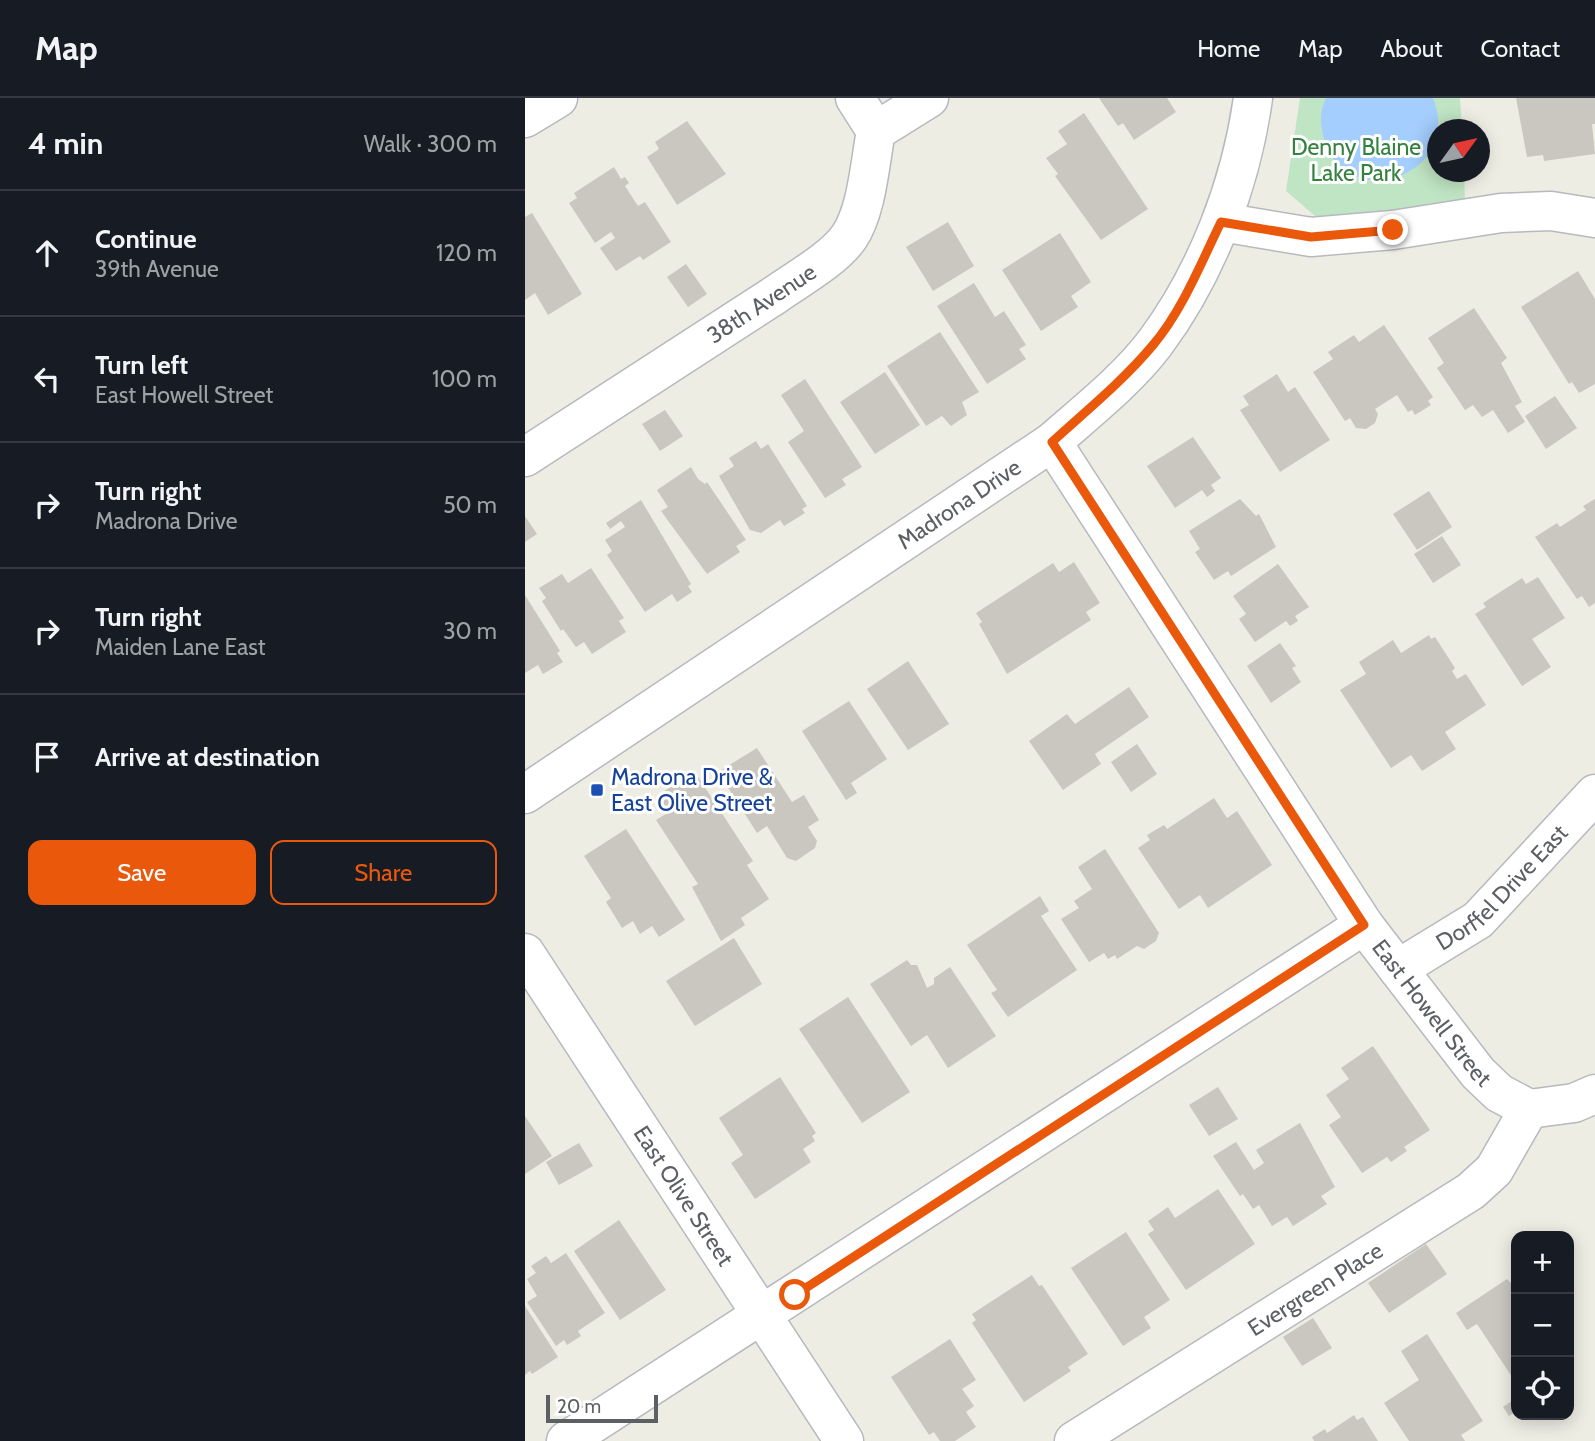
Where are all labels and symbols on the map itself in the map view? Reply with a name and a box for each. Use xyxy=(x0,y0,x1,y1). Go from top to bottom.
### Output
north arrow xyxy=(1427,119,1490,182)
park label: Denny Blaine Lake Park xyxy=(1291,133,1421,187)
route end xyxy=(1377,214,1408,245)
street label: 38th Avenue xyxy=(702,257,822,349)
street label: Madrona Drive xyxy=(892,453,1026,555)
place label: Madrona Drive & East Olive Street xyxy=(611,763,773,817)
marker: Madrona Drive & East Olive Street xyxy=(589,782,605,798)
street label: Dorffel Drive East xyxy=(1431,819,1574,956)
street label: East Howell Street xyxy=(1366,934,1497,1093)
street label: East Olive Street xyxy=(628,1121,740,1271)
street label: Evergreen Place xyxy=(1243,1236,1388,1342)
route start xyxy=(779,1279,810,1310)
scale bar xyxy=(546,1392,658,1424)

